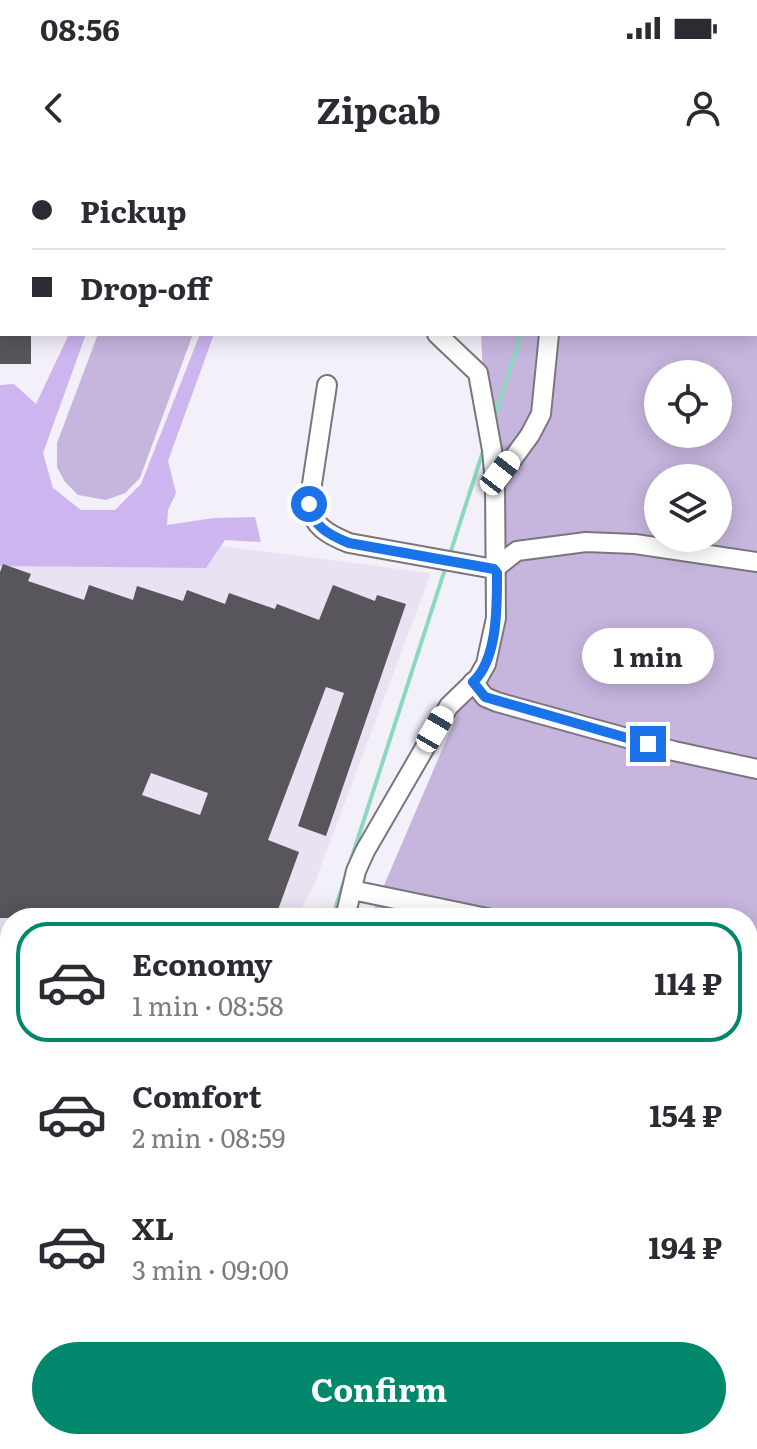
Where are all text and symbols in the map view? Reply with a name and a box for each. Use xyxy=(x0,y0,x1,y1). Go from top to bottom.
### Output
text: 08:56 xyxy=(40,6,120,50)
text: Zipcab xyxy=(316,82,441,135)
icon: back xyxy=(32,86,76,130)
icon: person xyxy=(681,86,725,130)
text: Pickup xyxy=(80,188,187,232)
text: Drop-off xyxy=(80,265,210,309)
map controls xyxy=(644,360,732,552)
button: locate xyxy=(644,360,732,448)
car xyxy=(476,447,524,499)
button: layers xyxy=(644,464,732,552)
route start xyxy=(291,486,327,522)
callout: 1 min xyxy=(582,628,714,684)
text: 1 min xyxy=(613,636,683,675)
car xyxy=(413,702,457,756)
route end xyxy=(630,726,666,762)
text: Economy xyxy=(132,941,272,985)
icon: car xyxy=(36,946,108,1018)
text: 114 ₽ xyxy=(654,960,722,1004)
text: 1 min · 08:58 xyxy=(132,985,283,1024)
text: Comfort xyxy=(132,1073,262,1117)
icon: car xyxy=(36,1078,108,1150)
text: 154 ₽ xyxy=(649,1092,722,1136)
text: 2 min · 08:59 xyxy=(132,1117,285,1156)
text: XL xyxy=(132,1205,174,1249)
icon: car xyxy=(36,1210,108,1282)
text: 194 ₽ xyxy=(648,1224,722,1268)
text: 3 min · 09:00 xyxy=(132,1249,289,1288)
button: Confirm xyxy=(32,1342,726,1434)

